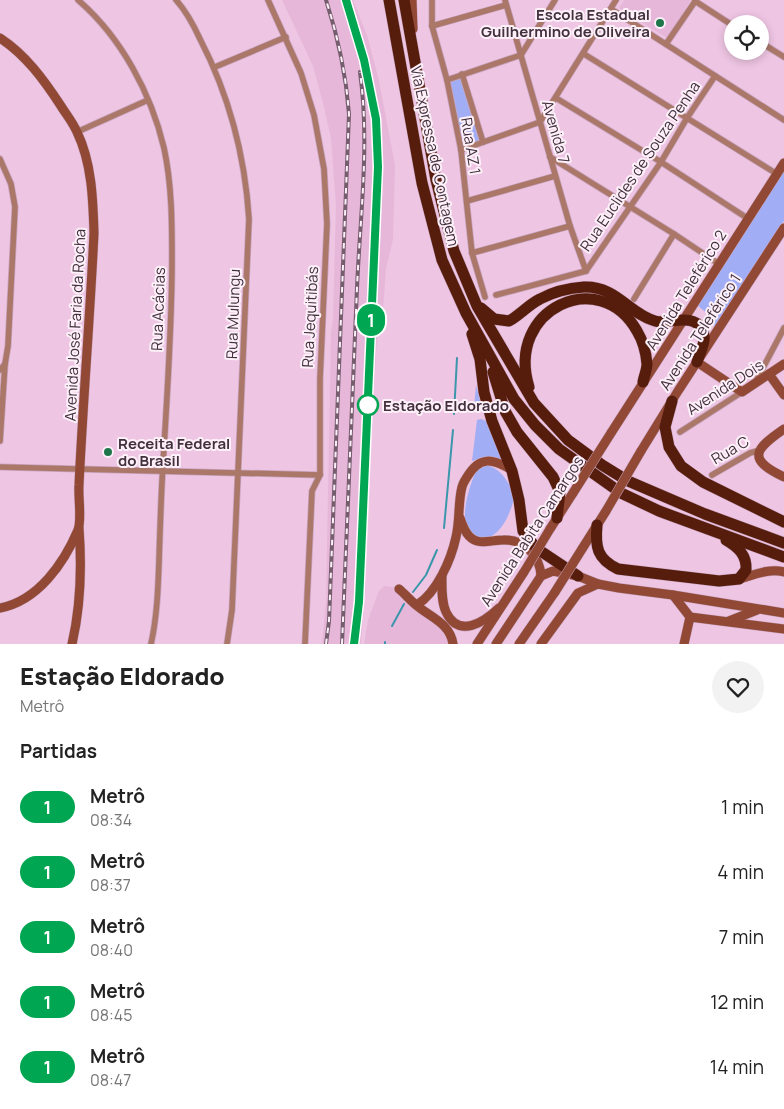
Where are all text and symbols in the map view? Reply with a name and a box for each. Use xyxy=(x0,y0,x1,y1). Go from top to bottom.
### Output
place label: Escola Estadual Guilhermino de Oliveira xyxy=(481,4,650,42)
map controls xyxy=(724,15,769,60)
button: locate xyxy=(724,15,769,60)
marker: Escola Estadual Guilhermino de Oliveira xyxy=(654,17,666,29)
street label: Via Expressa de Contagem xyxy=(406,64,464,248)
street label: Rua Euclides de Souza Penha xyxy=(575,77,705,255)
street label: Avenida 7 xyxy=(537,98,575,166)
street label: Rua AZ 1 xyxy=(456,116,486,176)
street label: Avenida Teleférico 2 xyxy=(641,226,731,354)
street label: Avenida José Faria da Rocha xyxy=(59,228,91,422)
street label: Rua Jequitibás xyxy=(297,266,323,368)
street label: Rua Acácias xyxy=(146,267,170,351)
street label: Rua Mulungu xyxy=(221,268,245,360)
street label: Avenida Teleférico 1 xyxy=(654,270,746,394)
line badge: 1 xyxy=(355,304,387,336)
text: 1 xyxy=(367,308,375,332)
street label: Avenida Dois xyxy=(682,354,768,420)
marker: Estação Eldorado xyxy=(357,394,379,416)
place label: Estação Eldorado xyxy=(383,395,509,416)
street label: Rua C xyxy=(707,431,753,469)
place label: Receita Federal do Brasil xyxy=(118,433,230,471)
marker: Receita Federal do Brasil xyxy=(102,446,114,458)
street label: Avenida Babita Camargos xyxy=(475,452,589,610)
text: Estação Eldorado xyxy=(20,659,225,692)
button: heart xyxy=(712,661,764,713)
text: Metrô xyxy=(20,695,64,717)
text: Partidas xyxy=(20,738,97,764)
text: Metrô xyxy=(90,783,145,809)
text: 1 min xyxy=(721,794,764,820)
text: 1 xyxy=(44,795,51,819)
text: 08:34 xyxy=(90,809,132,831)
text: Metrô xyxy=(90,848,145,874)
text: 4 min xyxy=(717,859,764,885)
text: 1 xyxy=(44,860,51,884)
text: 08:37 xyxy=(90,874,131,896)
text: Metrô xyxy=(90,913,145,939)
text: 7 min xyxy=(719,924,764,950)
text: 1 xyxy=(44,925,51,949)
text: 08:40 xyxy=(90,939,133,961)
text: Metrô xyxy=(90,978,145,1004)
text: 12 min xyxy=(710,989,764,1015)
text: 1 xyxy=(44,990,51,1014)
text: 08:45 xyxy=(90,1004,133,1026)
text: Metrô xyxy=(90,1043,145,1069)
text: 14 min xyxy=(710,1054,764,1080)
text: 1 xyxy=(44,1055,51,1079)
text: 08:47 xyxy=(90,1069,131,1091)

